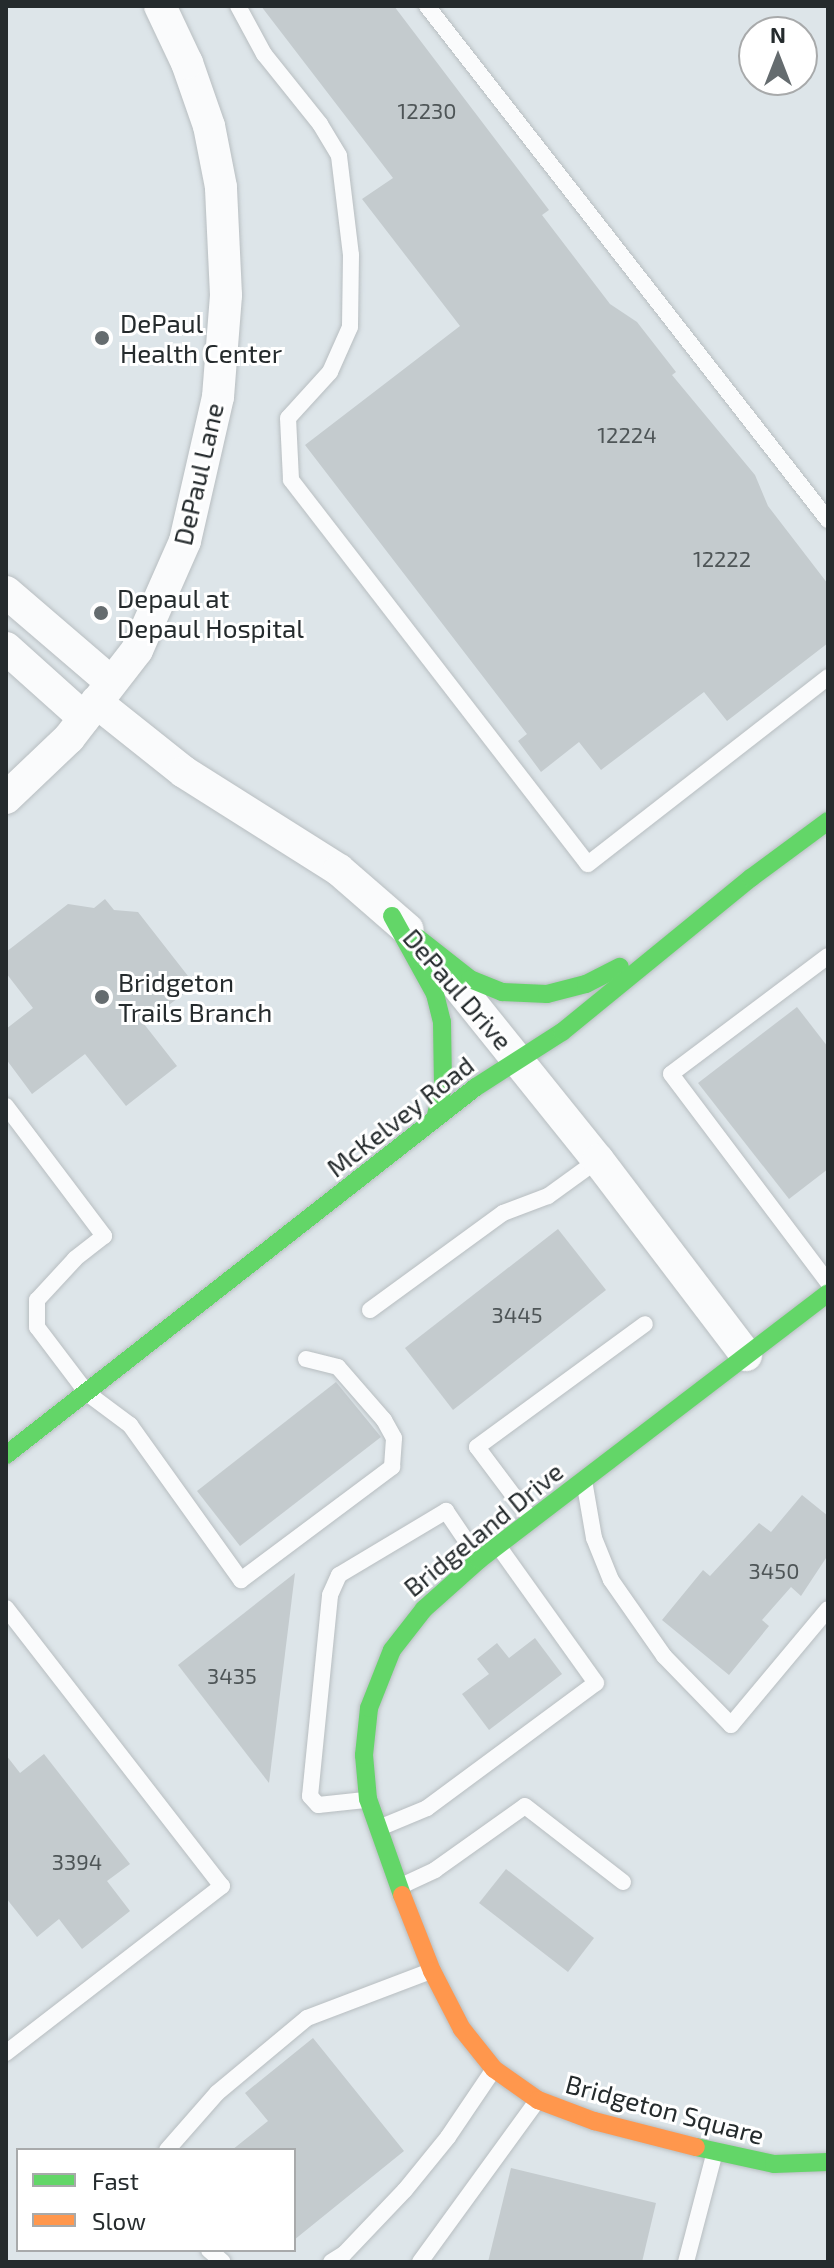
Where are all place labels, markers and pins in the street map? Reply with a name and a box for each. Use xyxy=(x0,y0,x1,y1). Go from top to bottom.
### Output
place label: DePaul Health Center xyxy=(120,307,282,368)
marker: DePaul Health Center xyxy=(91,327,113,349)
place label: Depaul at Depaul Hospital xyxy=(117,582,305,644)
marker: Depaul at Depaul Hospital xyxy=(92,604,110,622)
place label: Bridgeton Trails Branch xyxy=(118,966,272,1028)
marker: Bridgeton Trails Branch xyxy=(93,988,111,1006)

